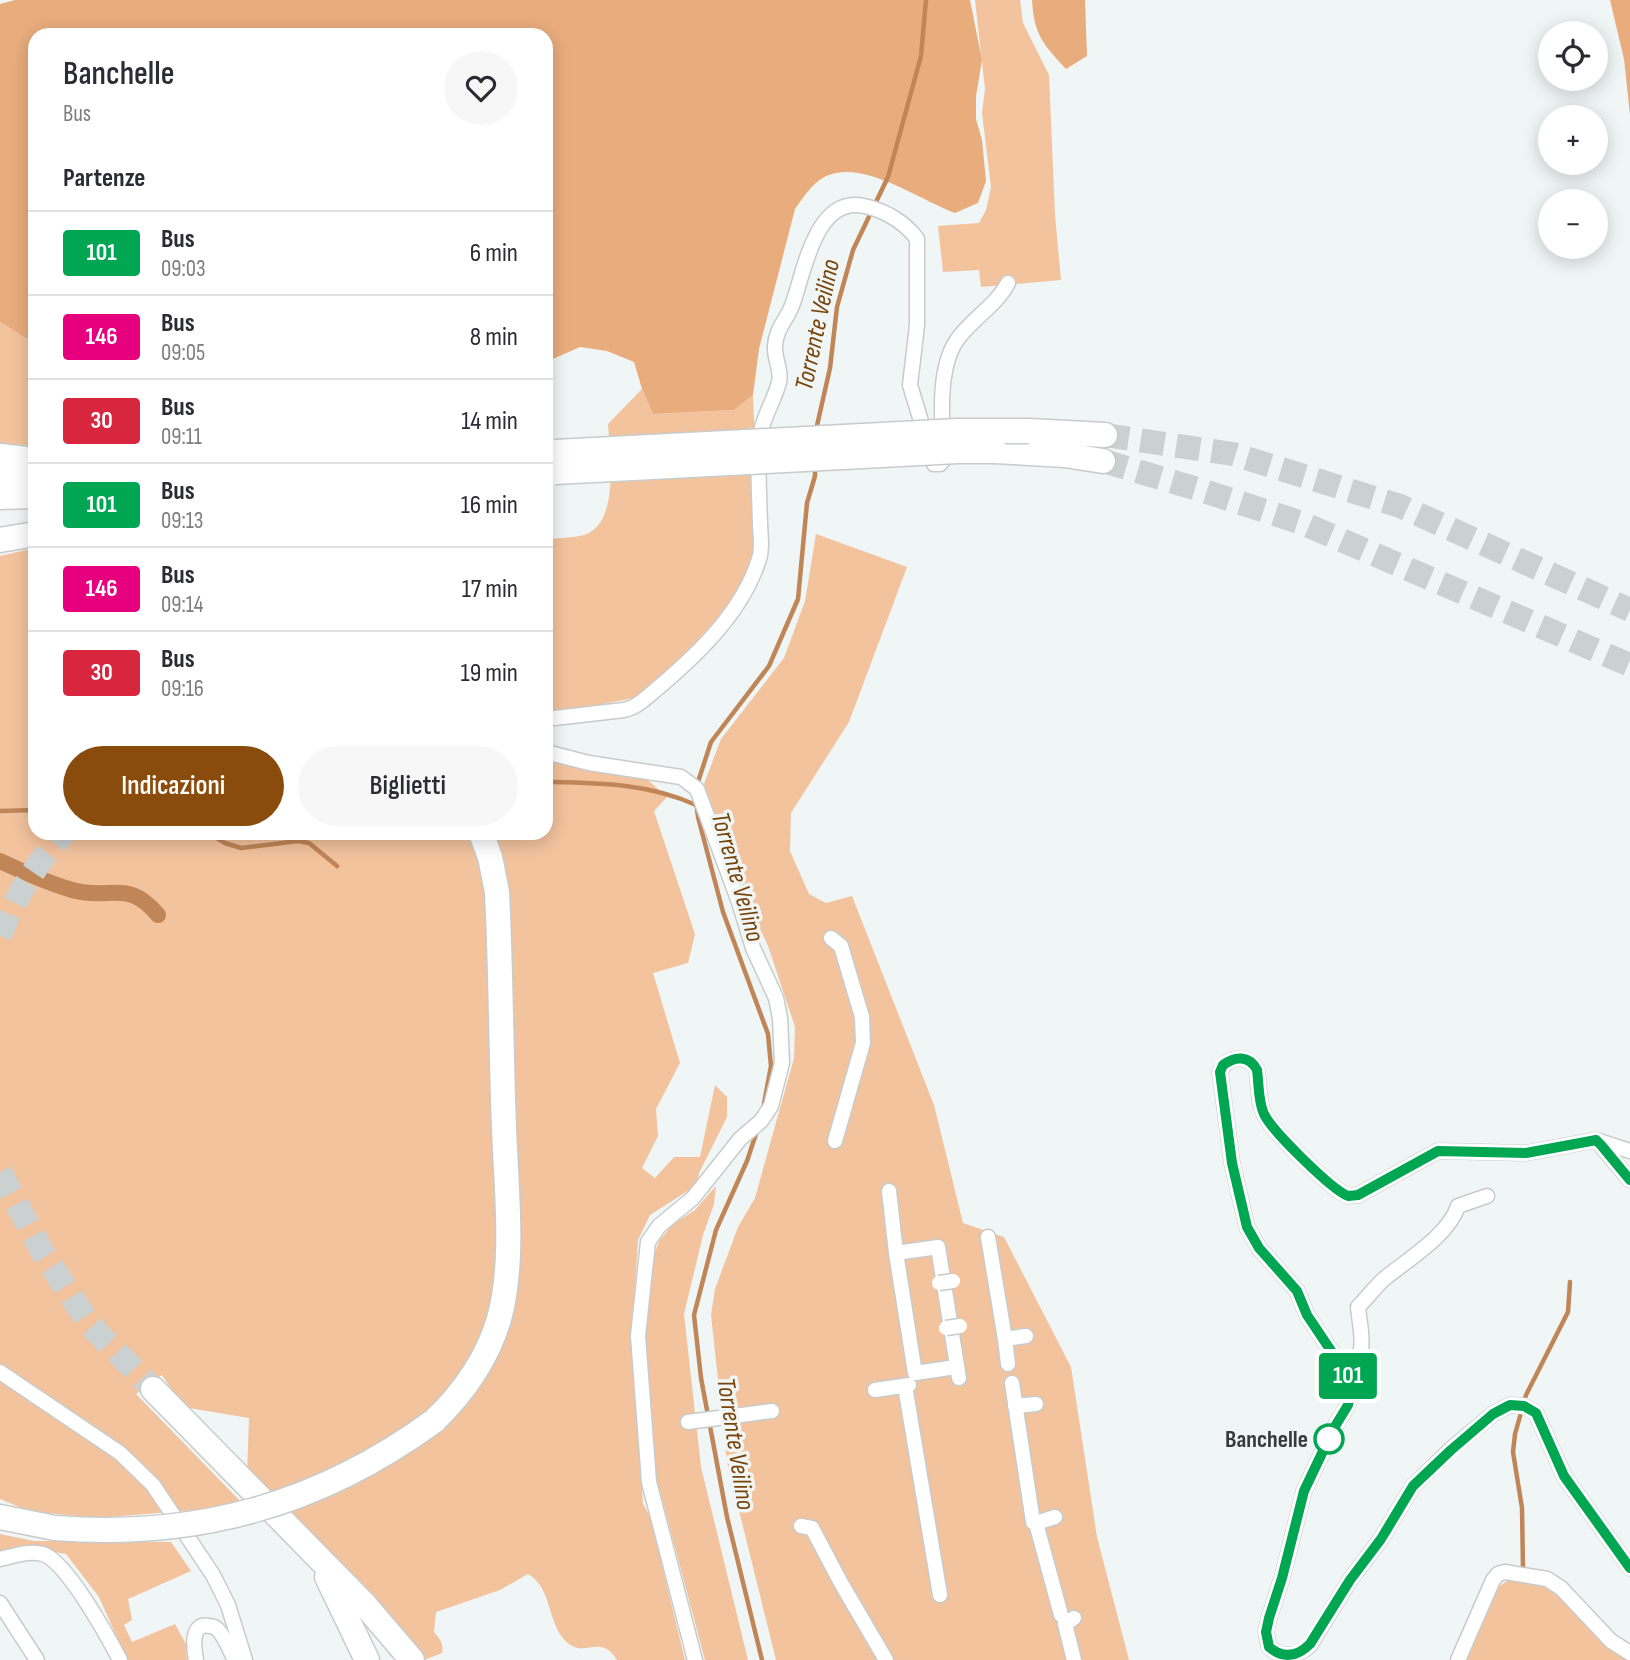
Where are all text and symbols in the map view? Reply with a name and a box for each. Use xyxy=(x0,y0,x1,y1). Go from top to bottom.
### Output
map controls xyxy=(1538,21,1608,259)
button: locate xyxy=(1538,21,1608,91)
button: heart xyxy=(444,51,518,125)
text: Banchelle xyxy=(63,54,175,94)
text: Bus xyxy=(63,100,91,128)
button: + xyxy=(1538,105,1608,175)
text: Partenze xyxy=(63,163,145,194)
button: − xyxy=(1538,189,1608,259)
text: Bus xyxy=(161,224,195,255)
text: 101 xyxy=(86,238,117,267)
text: 6 min xyxy=(470,238,518,269)
text: 09:03 xyxy=(161,255,206,283)
water label: Torrente Veilino xyxy=(789,256,847,393)
text: Bus xyxy=(161,308,195,339)
text: 146 xyxy=(85,322,118,351)
text: 8 min xyxy=(470,322,518,353)
text: 09:05 xyxy=(161,339,205,367)
text: Bus xyxy=(161,392,195,423)
text: 30 xyxy=(90,406,113,435)
text: 14 min xyxy=(461,406,518,437)
text: 09:11 xyxy=(161,423,202,451)
text: Bus xyxy=(161,476,195,507)
text: 101 xyxy=(86,490,117,519)
text: 16 min xyxy=(461,490,518,521)
text: 09:13 xyxy=(161,507,203,535)
text: Bus xyxy=(161,560,195,591)
text: 146 xyxy=(85,574,118,603)
text: 17 min xyxy=(462,574,518,605)
text: 09:14 xyxy=(161,591,203,619)
text: Bus xyxy=(161,644,195,675)
text: 30 xyxy=(90,658,113,687)
text: 19 min xyxy=(461,658,518,689)
text: 09:16 xyxy=(161,675,204,703)
button: Indicazioni xyxy=(63,746,284,826)
button: Biglietti xyxy=(298,746,518,826)
water label: Torrente Veilino xyxy=(704,809,770,946)
line badge: 101 xyxy=(1308,1353,1388,1399)
text: 101 xyxy=(1333,1361,1363,1390)
water label: Torrente Veilino xyxy=(709,1376,761,1513)
marker: Banchelle xyxy=(1314,1424,1344,1454)
place label: Banchelle xyxy=(1225,1425,1308,1454)

